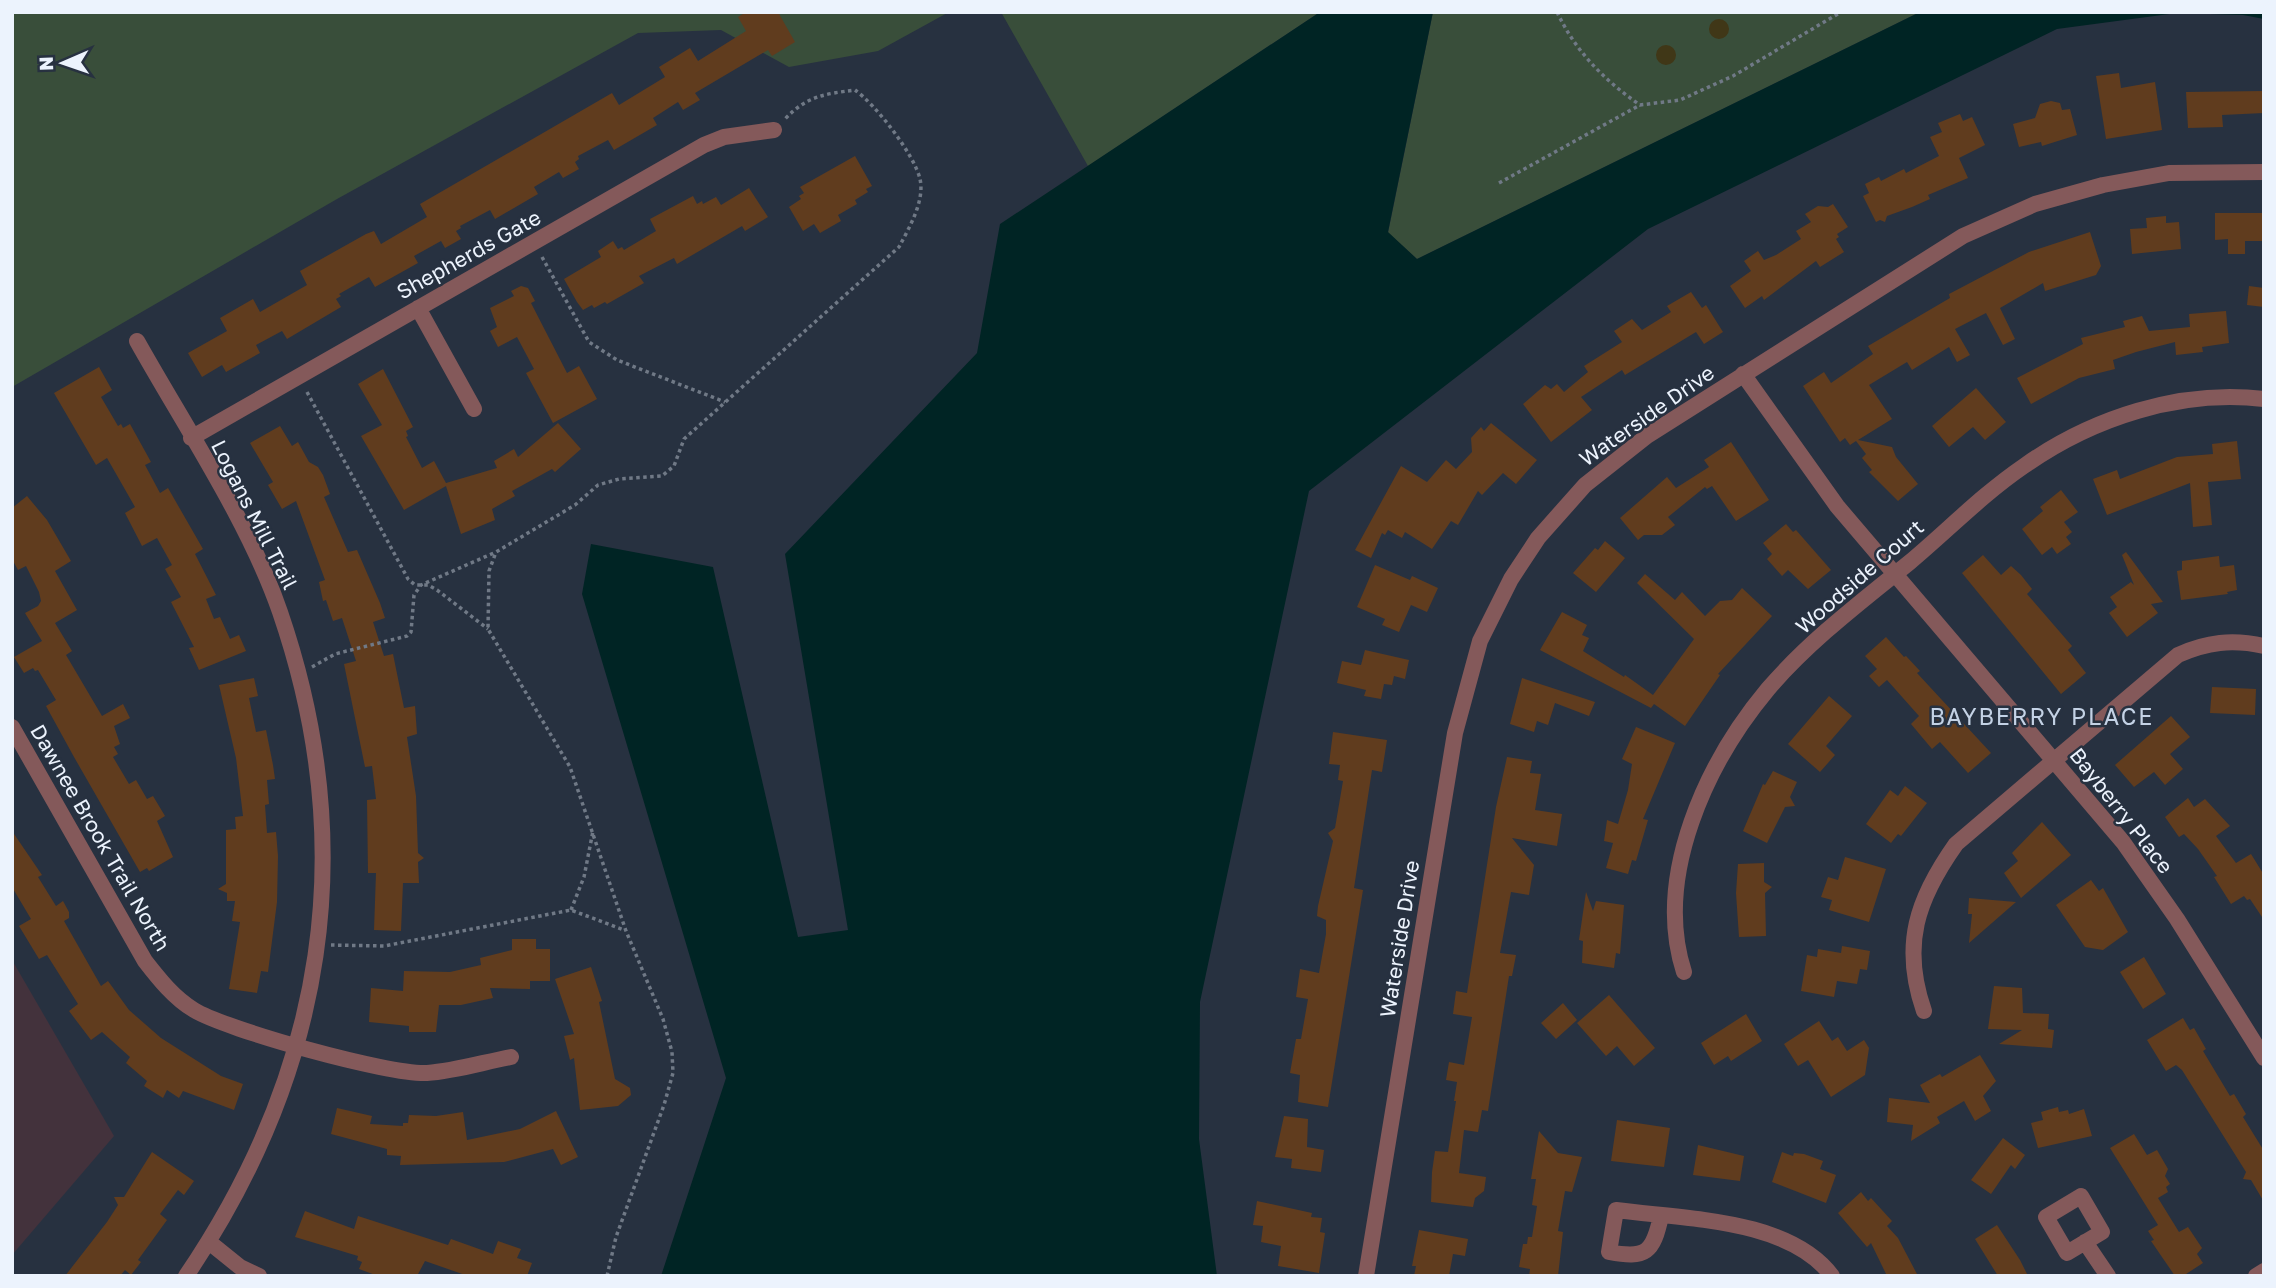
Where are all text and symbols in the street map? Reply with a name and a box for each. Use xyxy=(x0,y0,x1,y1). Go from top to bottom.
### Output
north arrow xyxy=(28,28,98,98)
text: N xyxy=(34,56,57,71)
street label: Shepherds Gate xyxy=(392,204,545,304)
street label: Waterside Drive xyxy=(1574,359,1719,471)
street label: Logans Mill Trail xyxy=(206,436,304,594)
street label: Woodside Court xyxy=(1790,514,1929,639)
district label: BAYBERRY PLACE xyxy=(1930,702,2154,730)
street label: Dawnee Brook Trail North xyxy=(25,720,176,955)
street label: Bayberry Place xyxy=(2065,742,2179,878)
street label: Waterside Drive xyxy=(1374,858,1424,1019)

